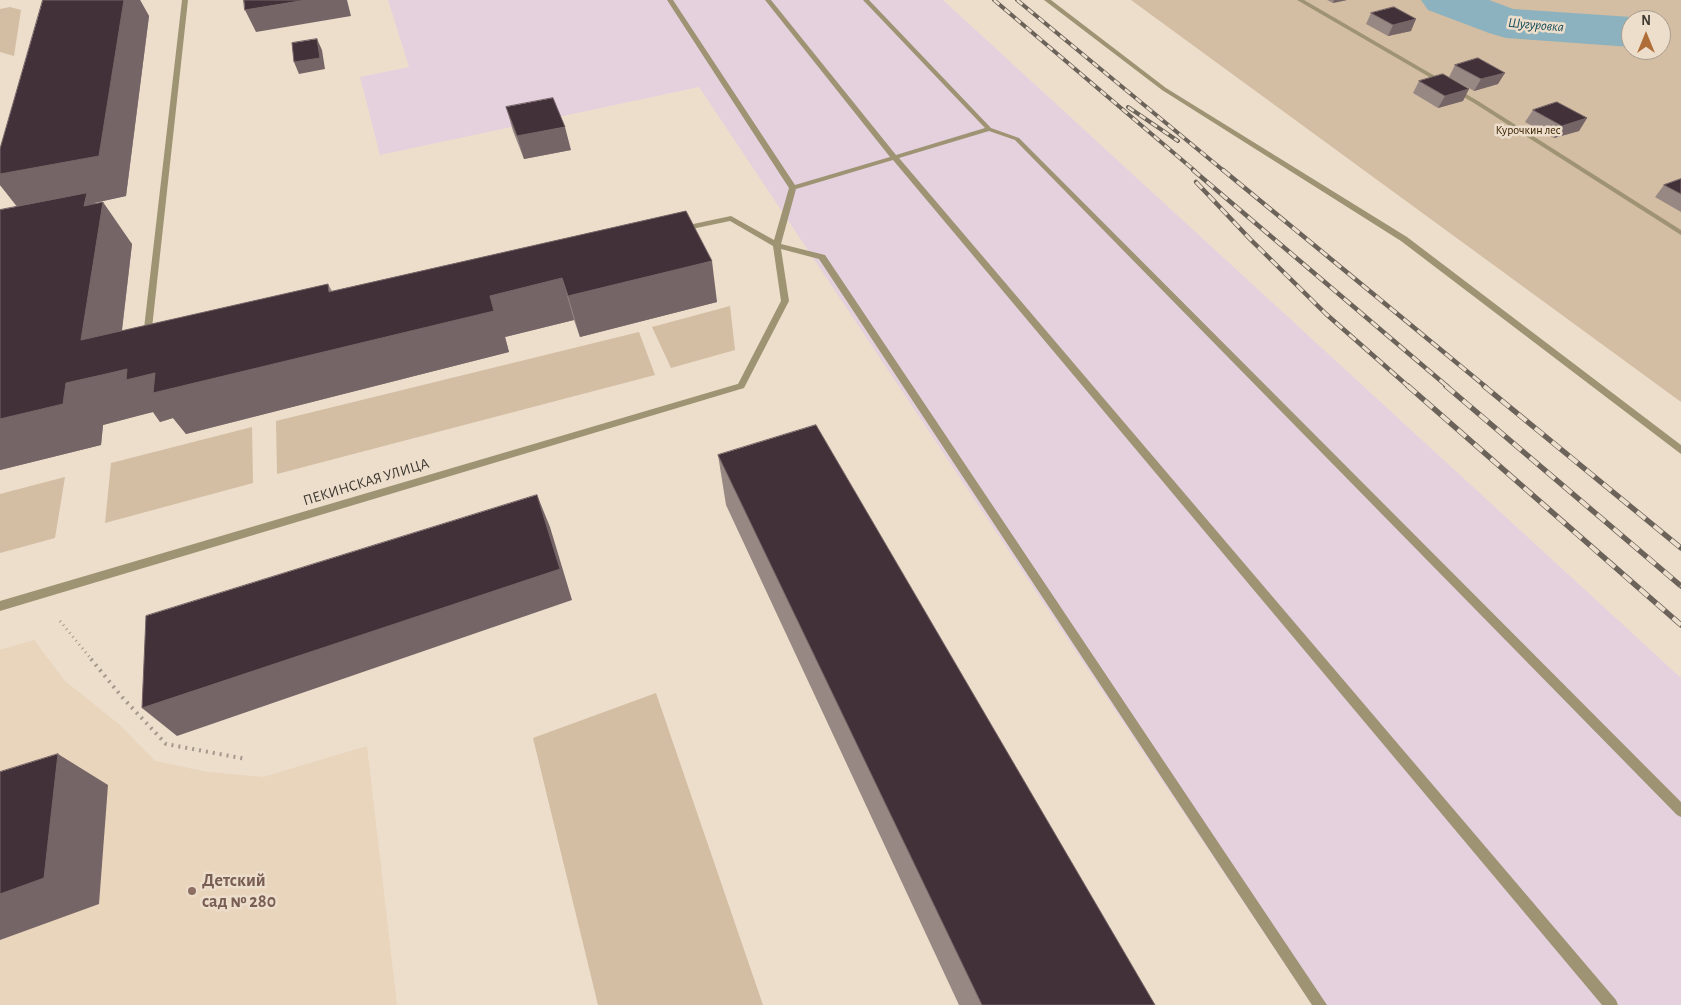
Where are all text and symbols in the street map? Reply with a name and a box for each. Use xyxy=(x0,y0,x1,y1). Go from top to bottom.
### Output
north arrow xyxy=(1621,10,1671,60)
water label: Шугуровка xyxy=(1507,14,1565,36)
text: N xyxy=(1641,14,1651,28)
park label: Курочкин лес xyxy=(1495,123,1561,137)
street label: ПЕКИНСКАЯ УЛИЦА xyxy=(301,454,431,510)
place label: Детский сад № 280 xyxy=(202,870,276,912)
marker: Детский сад № 280 xyxy=(186,885,198,897)

